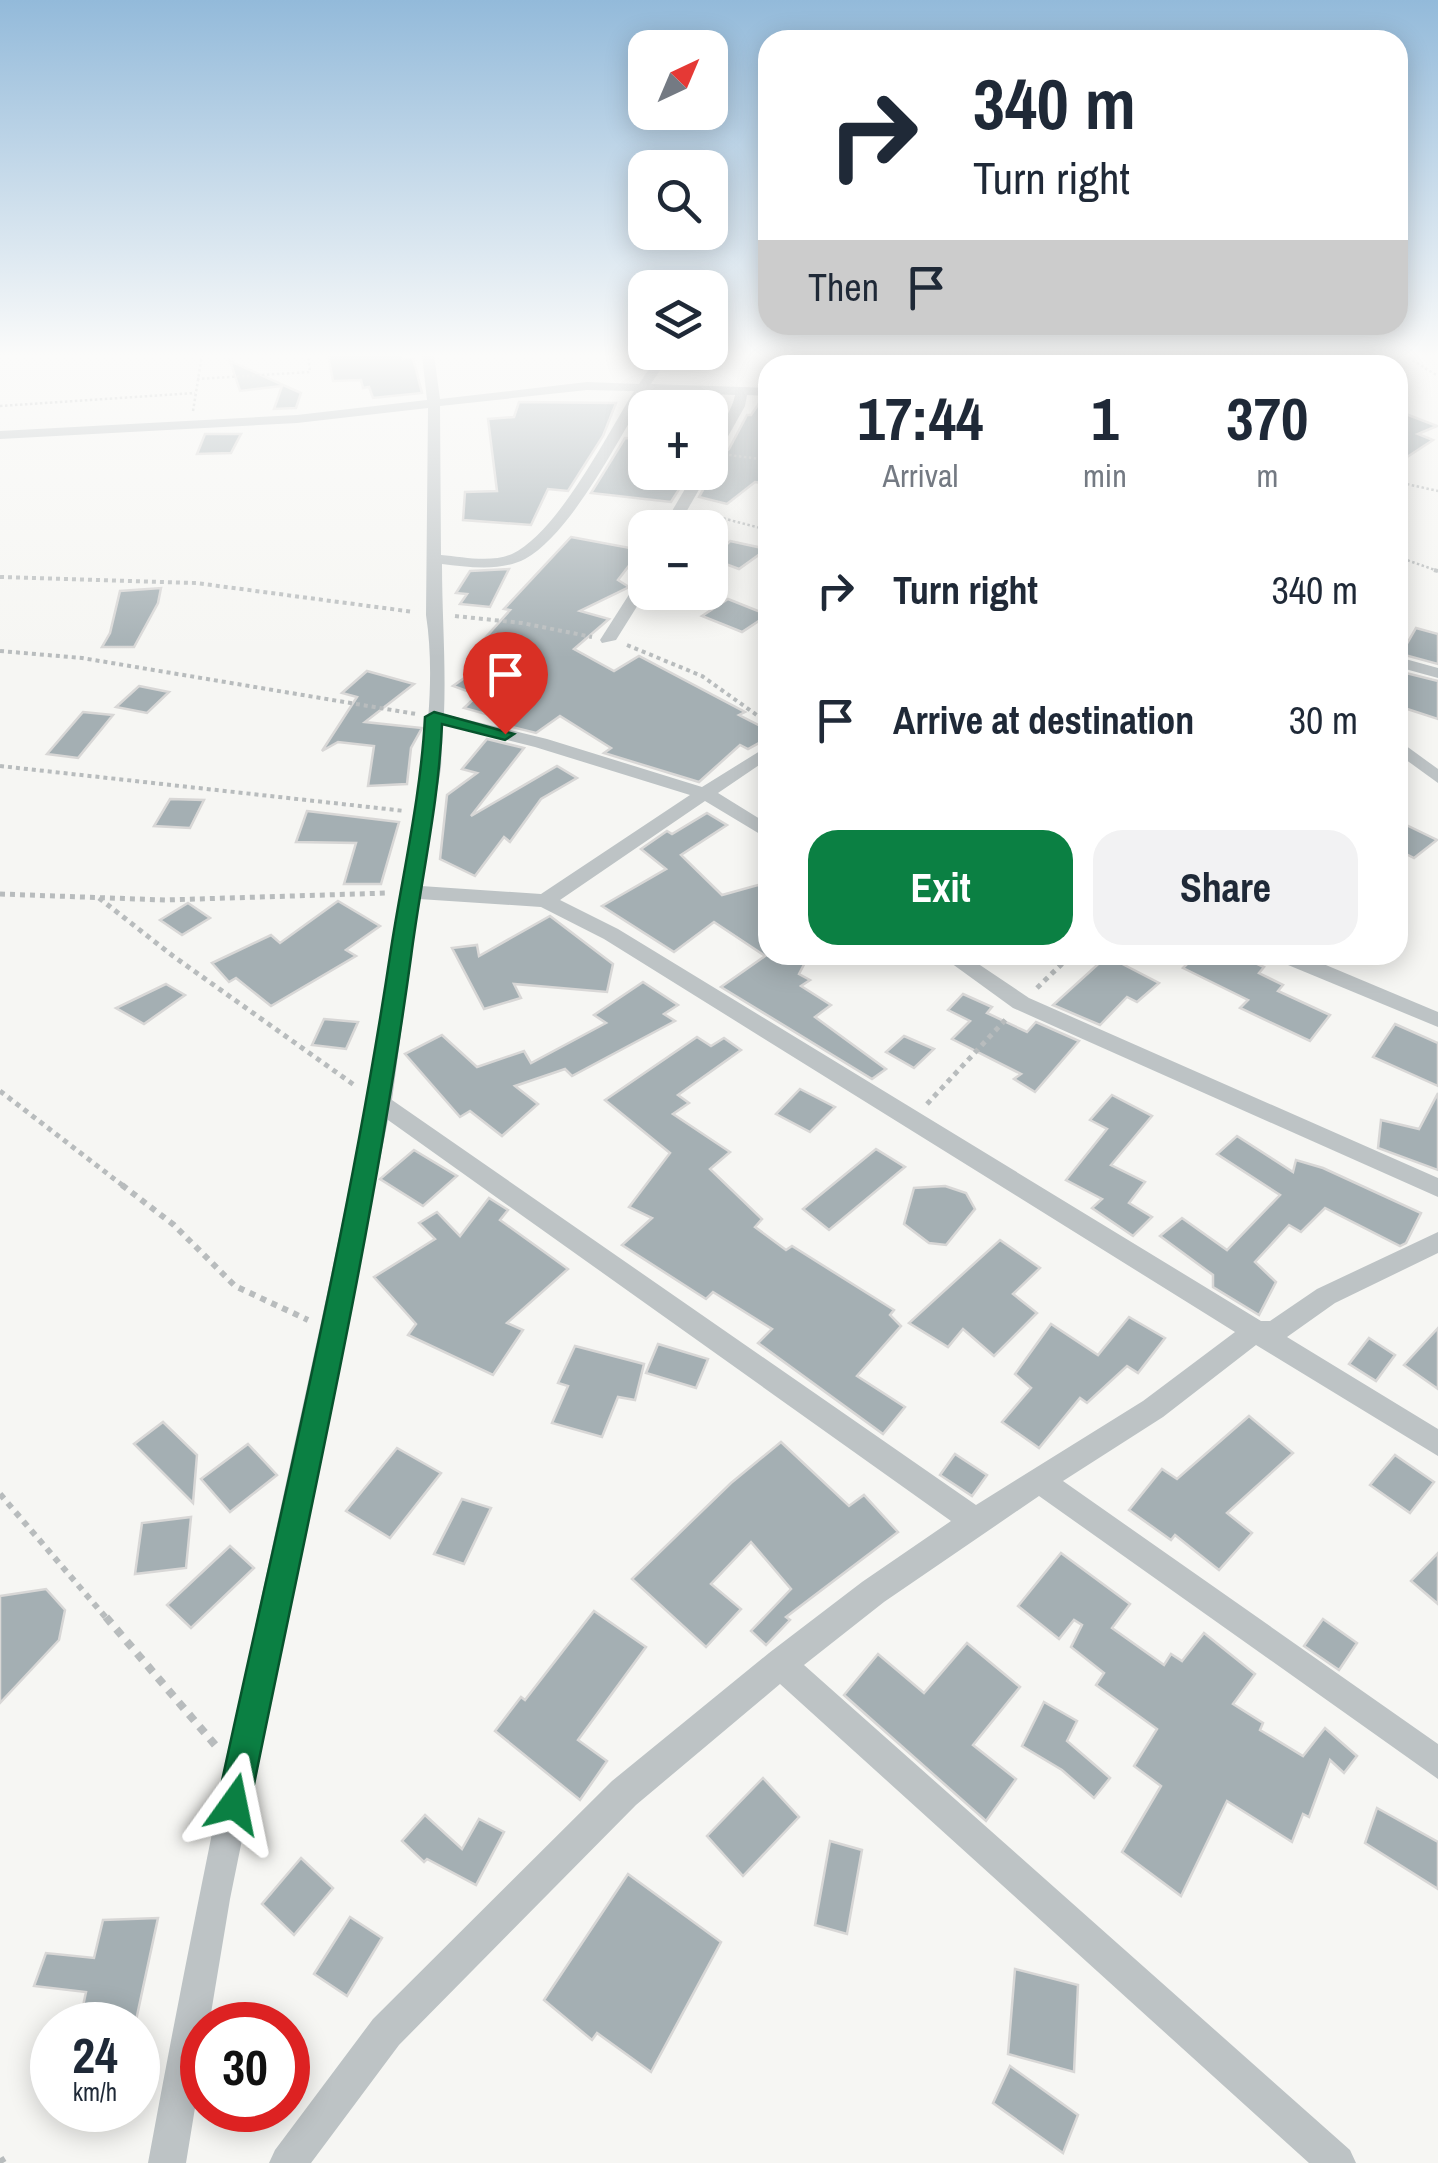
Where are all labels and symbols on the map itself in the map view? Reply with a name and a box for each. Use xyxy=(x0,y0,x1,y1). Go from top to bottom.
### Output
north arrow xyxy=(628,30,728,130)
pin xyxy=(463,632,548,735)
position arrow xyxy=(182,1752,286,1856)
speed limit sign: 30 xyxy=(180,2002,310,2132)

